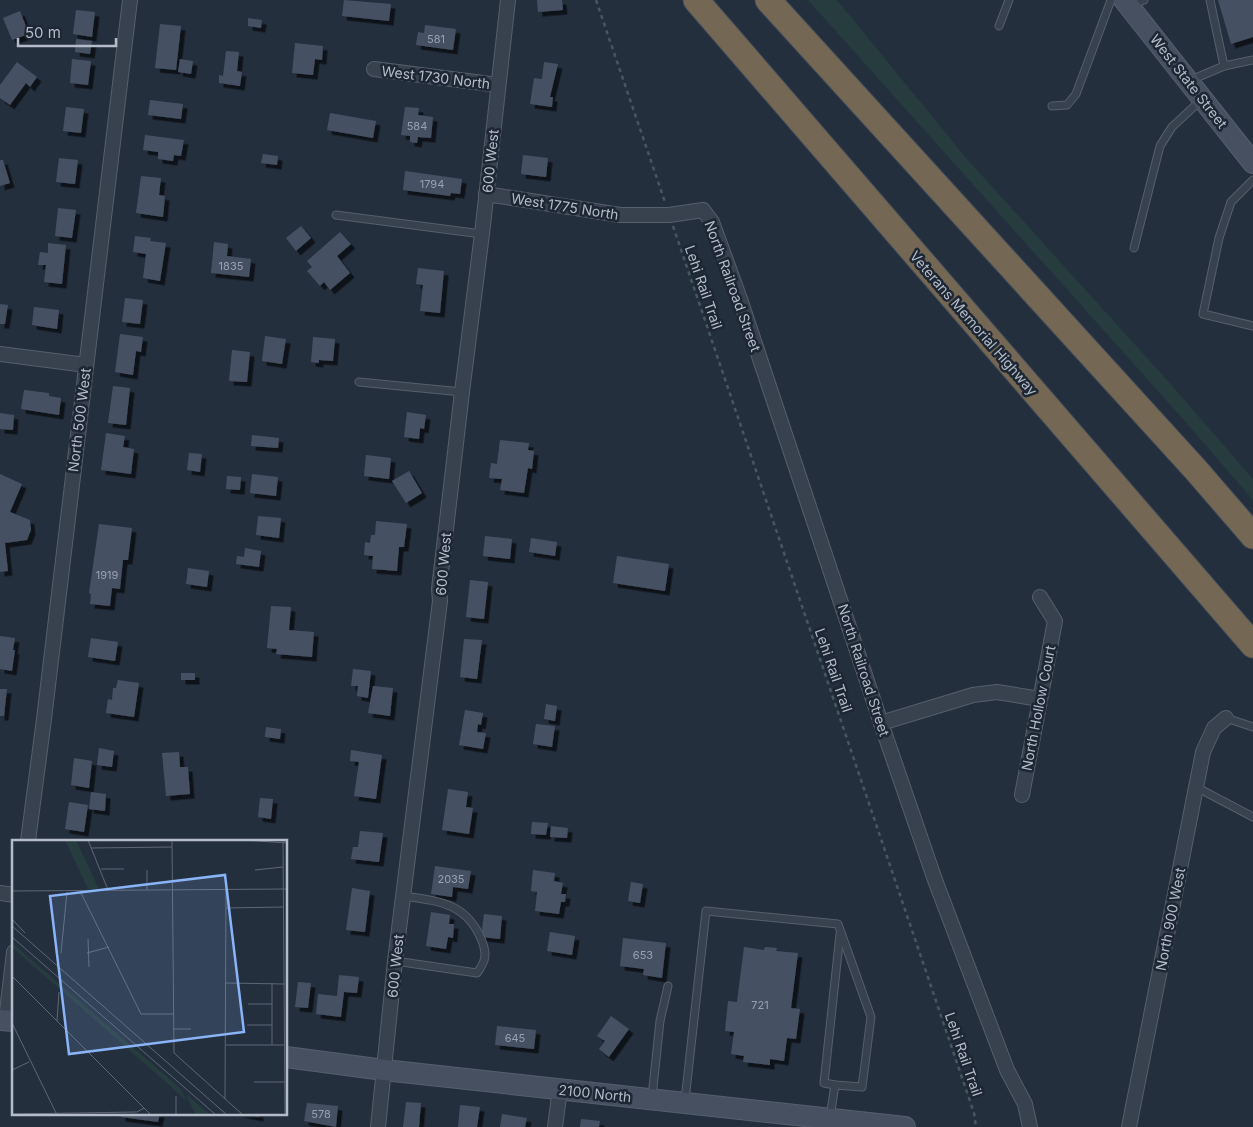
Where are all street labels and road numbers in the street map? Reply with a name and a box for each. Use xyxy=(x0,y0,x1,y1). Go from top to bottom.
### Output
street label: West State Street xyxy=(1147,31,1231,132)
street label: West 1730 North xyxy=(381,62,491,92)
street label: 600 West xyxy=(478,128,502,193)
street label: West 1775 North xyxy=(510,189,620,223)
street label: North Railroad Street xyxy=(701,218,765,354)
street label: Lehi Rail Trail xyxy=(682,243,726,331)
street label: Veterans Memorial Highway xyxy=(907,247,1041,399)
street label: North 500 West xyxy=(64,367,94,473)
street label: 600 West xyxy=(432,531,454,596)
street label: North Railroad Street xyxy=(835,602,894,739)
street label: Lehi Rail Trail xyxy=(812,626,856,714)
street label: North Hollow Court xyxy=(1018,643,1059,772)
street label: North 900 West xyxy=(1152,866,1188,972)
street label: 600 West xyxy=(383,933,407,998)
street label: Lehi Rail Trail xyxy=(942,1010,986,1098)
street label: 2100 North xyxy=(558,1081,632,1105)

